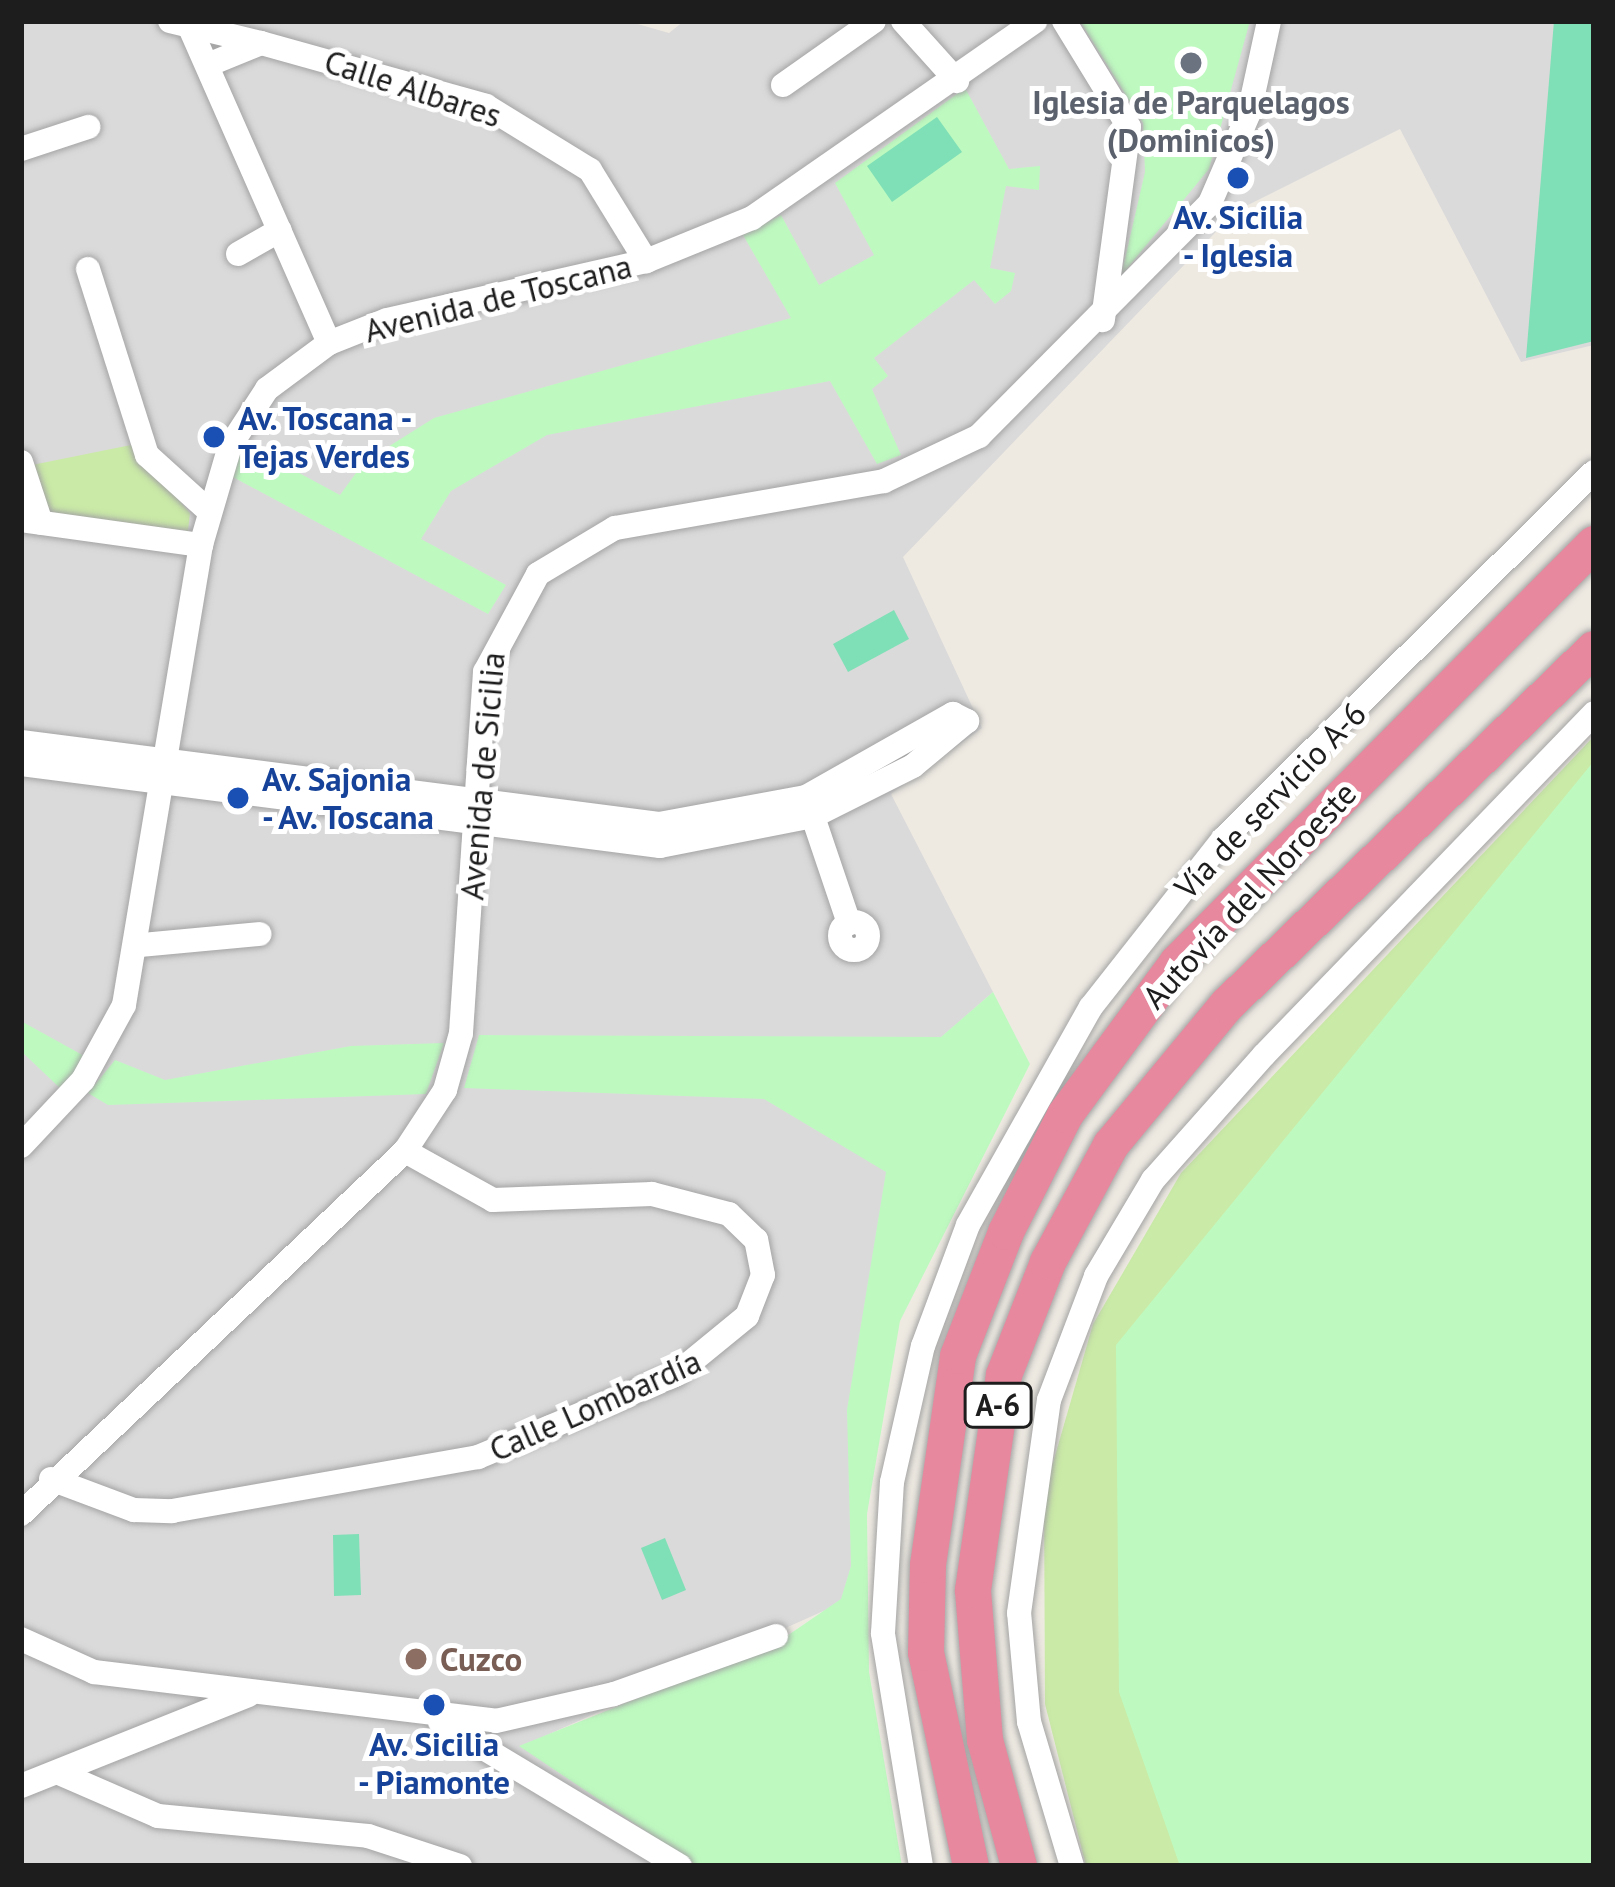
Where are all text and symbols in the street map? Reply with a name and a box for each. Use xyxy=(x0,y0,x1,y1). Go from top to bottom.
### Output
street label: Calle Albares xyxy=(319,41,507,135)
marker: Iglesia de Parquelagos (Dominicos) xyxy=(1178,50,1204,76)
place label: Iglesia de Parquelagos (Dominicos) xyxy=(1032,82,1350,160)
marker: Av. Sicilia - Iglesia xyxy=(1225,165,1251,191)
place label: Av. Sicilia - Iglesia xyxy=(1172,197,1304,275)
street label: Avenida de Toscana xyxy=(360,246,636,350)
place label: Av. Toscana - Tejas Verdes xyxy=(238,398,417,476)
marker: Av. Toscana - Tejas Verdes xyxy=(201,424,227,450)
street label: Avenida de Sicilia xyxy=(451,650,513,902)
street label: Vía de servicio A-6 xyxy=(1166,693,1374,907)
place label: Av. Sajonia - Av. Toscana xyxy=(262,759,441,837)
street label: Autovía del Noroeste xyxy=(1134,774,1364,1016)
marker: Av. Sajonia - Av. Toscana xyxy=(225,785,251,811)
street label: Calle Lombardía xyxy=(483,1341,707,1469)
road number: A-6 xyxy=(962,1381,1034,1429)
place label: Cuzco xyxy=(440,1639,522,1679)
marker: Cuzco xyxy=(403,1646,429,1672)
marker: Av. Sicilia - Piamonte xyxy=(421,1692,447,1718)
place label: Av. Sicilia - Piamonte xyxy=(357,1724,511,1802)

